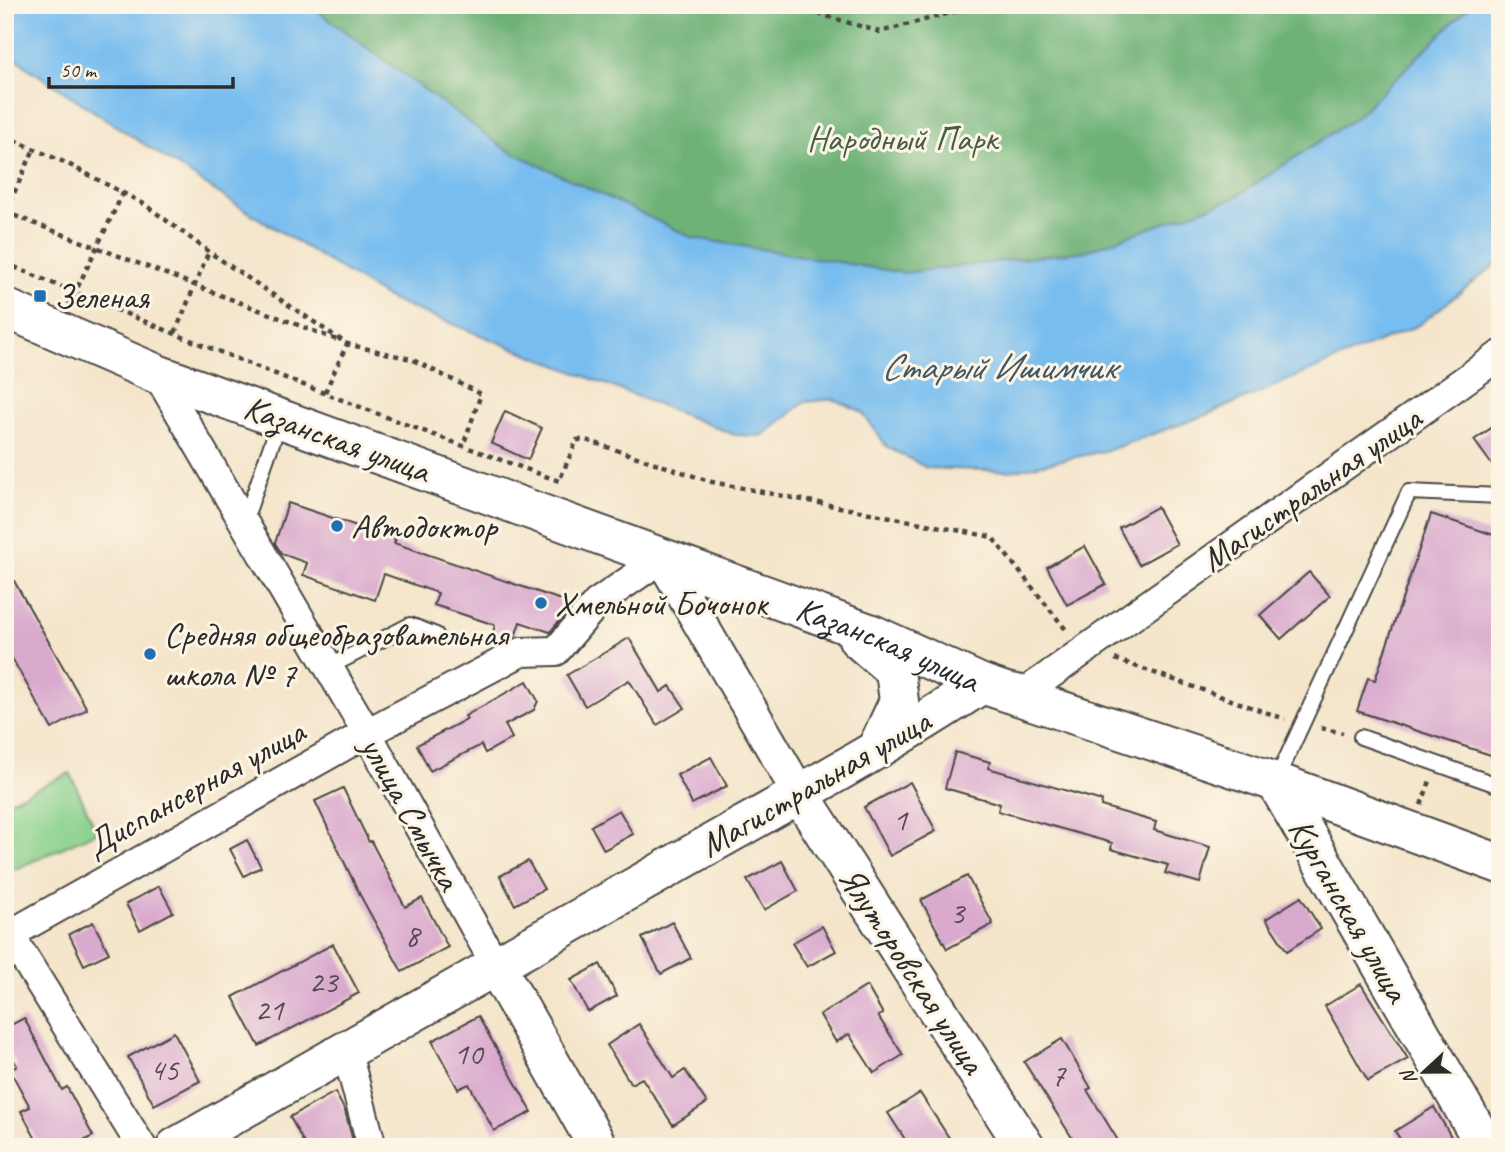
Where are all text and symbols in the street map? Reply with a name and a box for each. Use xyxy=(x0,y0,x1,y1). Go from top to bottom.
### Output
scale bar xyxy=(49,46,233,90)
text: 50 m xyxy=(60,57,98,83)
park label: Народный Парк xyxy=(807,116,1000,161)
place label: Зеленая xyxy=(54,274,150,319)
marker: Зеленая xyxy=(32,288,48,304)
water label: Старый Ишимчик xyxy=(881,343,1121,390)
street label: Казанская улица xyxy=(238,385,439,494)
street label: Магистральная улица xyxy=(1192,395,1432,582)
place label: Автодоктор xyxy=(351,504,499,549)
marker: Автодоктор xyxy=(329,518,345,534)
place label: Хмельной Бочонок xyxy=(555,581,769,626)
street label: Казанская улица xyxy=(790,586,989,704)
marker: Хмельной Бочонок xyxy=(533,595,549,611)
place label: Средняя общеобразовательная школа № 7 xyxy=(164,612,511,697)
marker: Средняя общеобразовательная школа № 7 xyxy=(142,646,158,662)
street label: Магистральная улица xyxy=(692,698,940,867)
street label: Диспансерная улица xyxy=(77,708,314,867)
street label: улица Смычка xyxy=(349,726,473,900)
house number: 1 xyxy=(893,799,909,840)
street label: Курганская улица xyxy=(1278,810,1421,1012)
street label: Ялуторовская улица xyxy=(828,858,997,1084)
house number: 3 xyxy=(950,892,967,933)
house number: 8 xyxy=(405,915,422,956)
house number: 23 xyxy=(309,961,340,1002)
house number: 21 xyxy=(255,989,285,1030)
house number: 10 xyxy=(454,1033,485,1074)
north arrow xyxy=(1390,1036,1460,1106)
house number: 45 xyxy=(150,1049,180,1090)
house number: 7 xyxy=(1051,1055,1067,1096)
text: N xyxy=(1395,1065,1422,1088)

